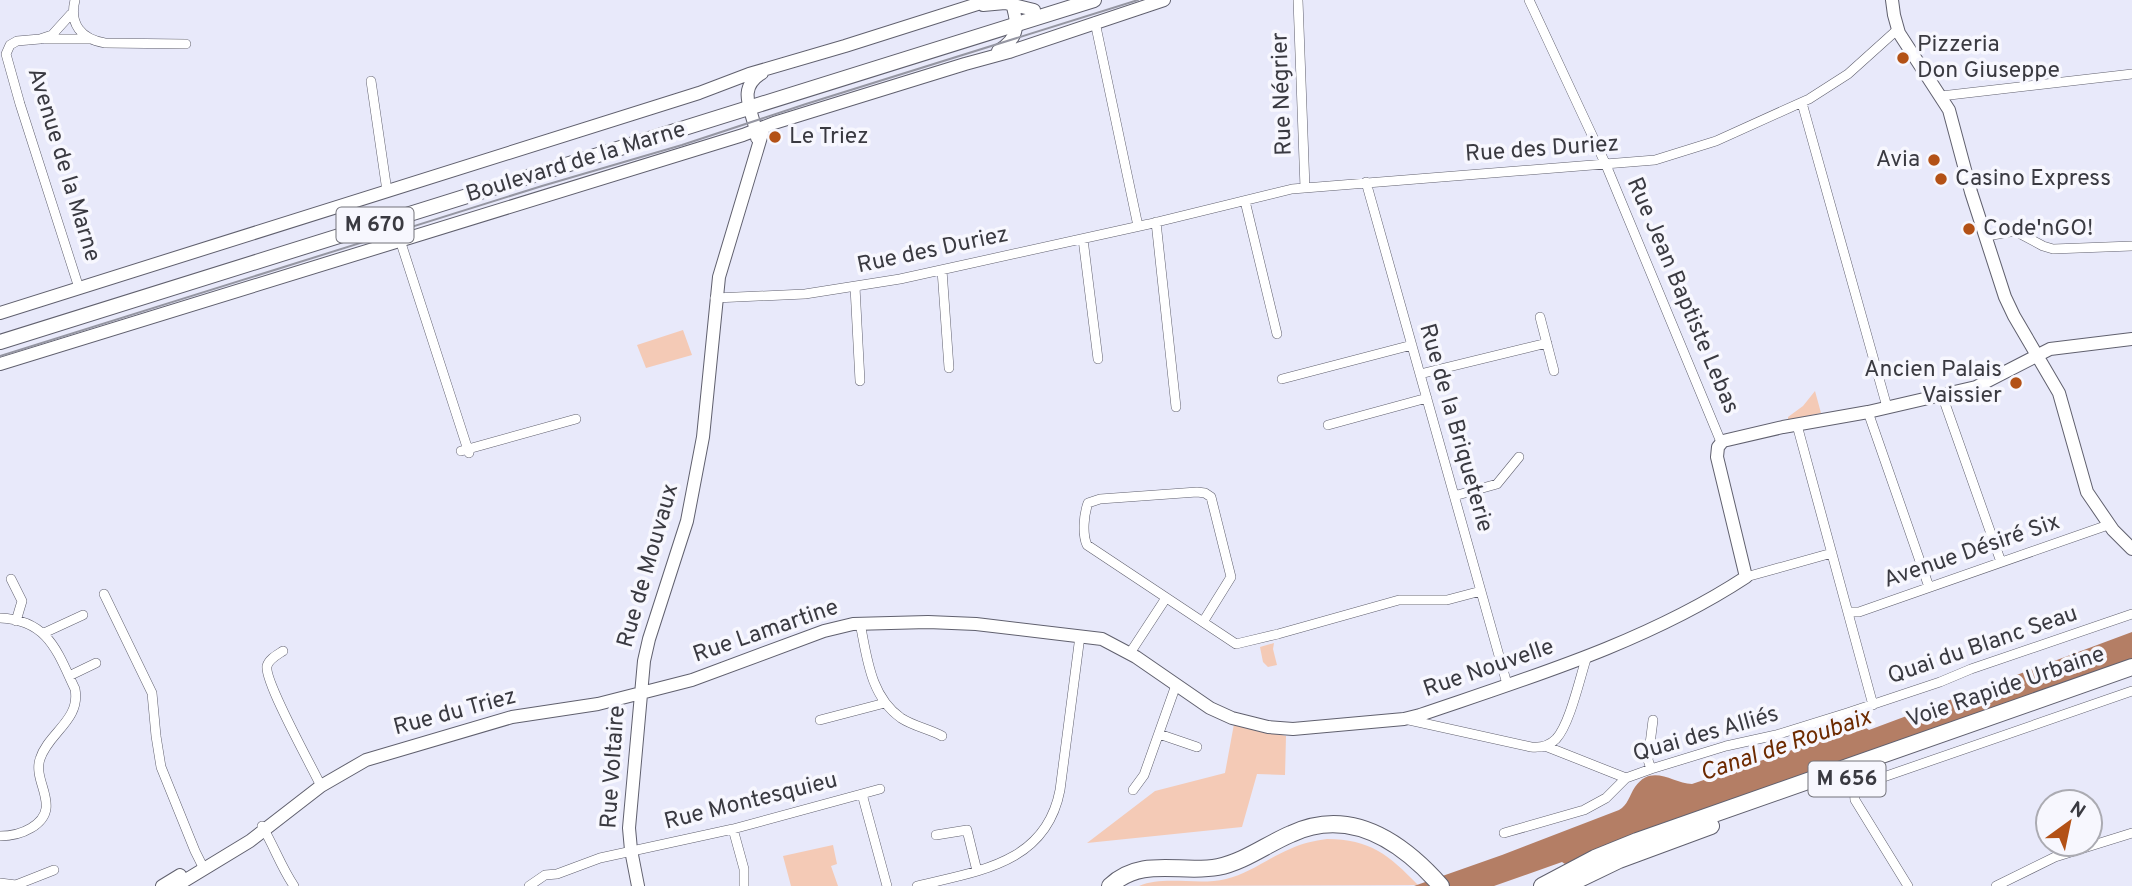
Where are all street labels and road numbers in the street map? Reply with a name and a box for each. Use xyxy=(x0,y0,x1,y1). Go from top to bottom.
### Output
street label: Rue Négrier xyxy=(1266,32,1300,156)
street label: Avenue de la Marne xyxy=(20,65,106,265)
street label: Boulevard de la Marne xyxy=(463,116,689,210)
street label: Rue des Duriez xyxy=(1464,130,1620,170)
street label: Rue Jean Baptiste Lebas xyxy=(1619,174,1745,418)
road number: M 670 xyxy=(336,208,414,243)
street label: Rue des Duriez xyxy=(855,221,1011,281)
street label: Rue de la Briqueterie xyxy=(1411,320,1499,536)
street label: Rue de Mouvaux xyxy=(612,481,686,651)
street label: Avenue Désiré Six xyxy=(1880,508,2064,596)
street label: Rue Lamartine xyxy=(689,594,843,670)
street label: Quai du Blanc Seau xyxy=(1884,600,2082,692)
street label: Rue Nouvelle xyxy=(1420,633,1558,705)
street label: Voie Rapide Urbaine xyxy=(1903,640,2109,736)
street label: Rue du Triez xyxy=(391,683,519,743)
street label: Quai des Alliés xyxy=(1630,700,1782,770)
street label: Rue Voltaire xyxy=(595,704,633,830)
road number: M 656 xyxy=(1808,762,1885,796)
street label: Rue Montesquieu xyxy=(661,766,841,838)

